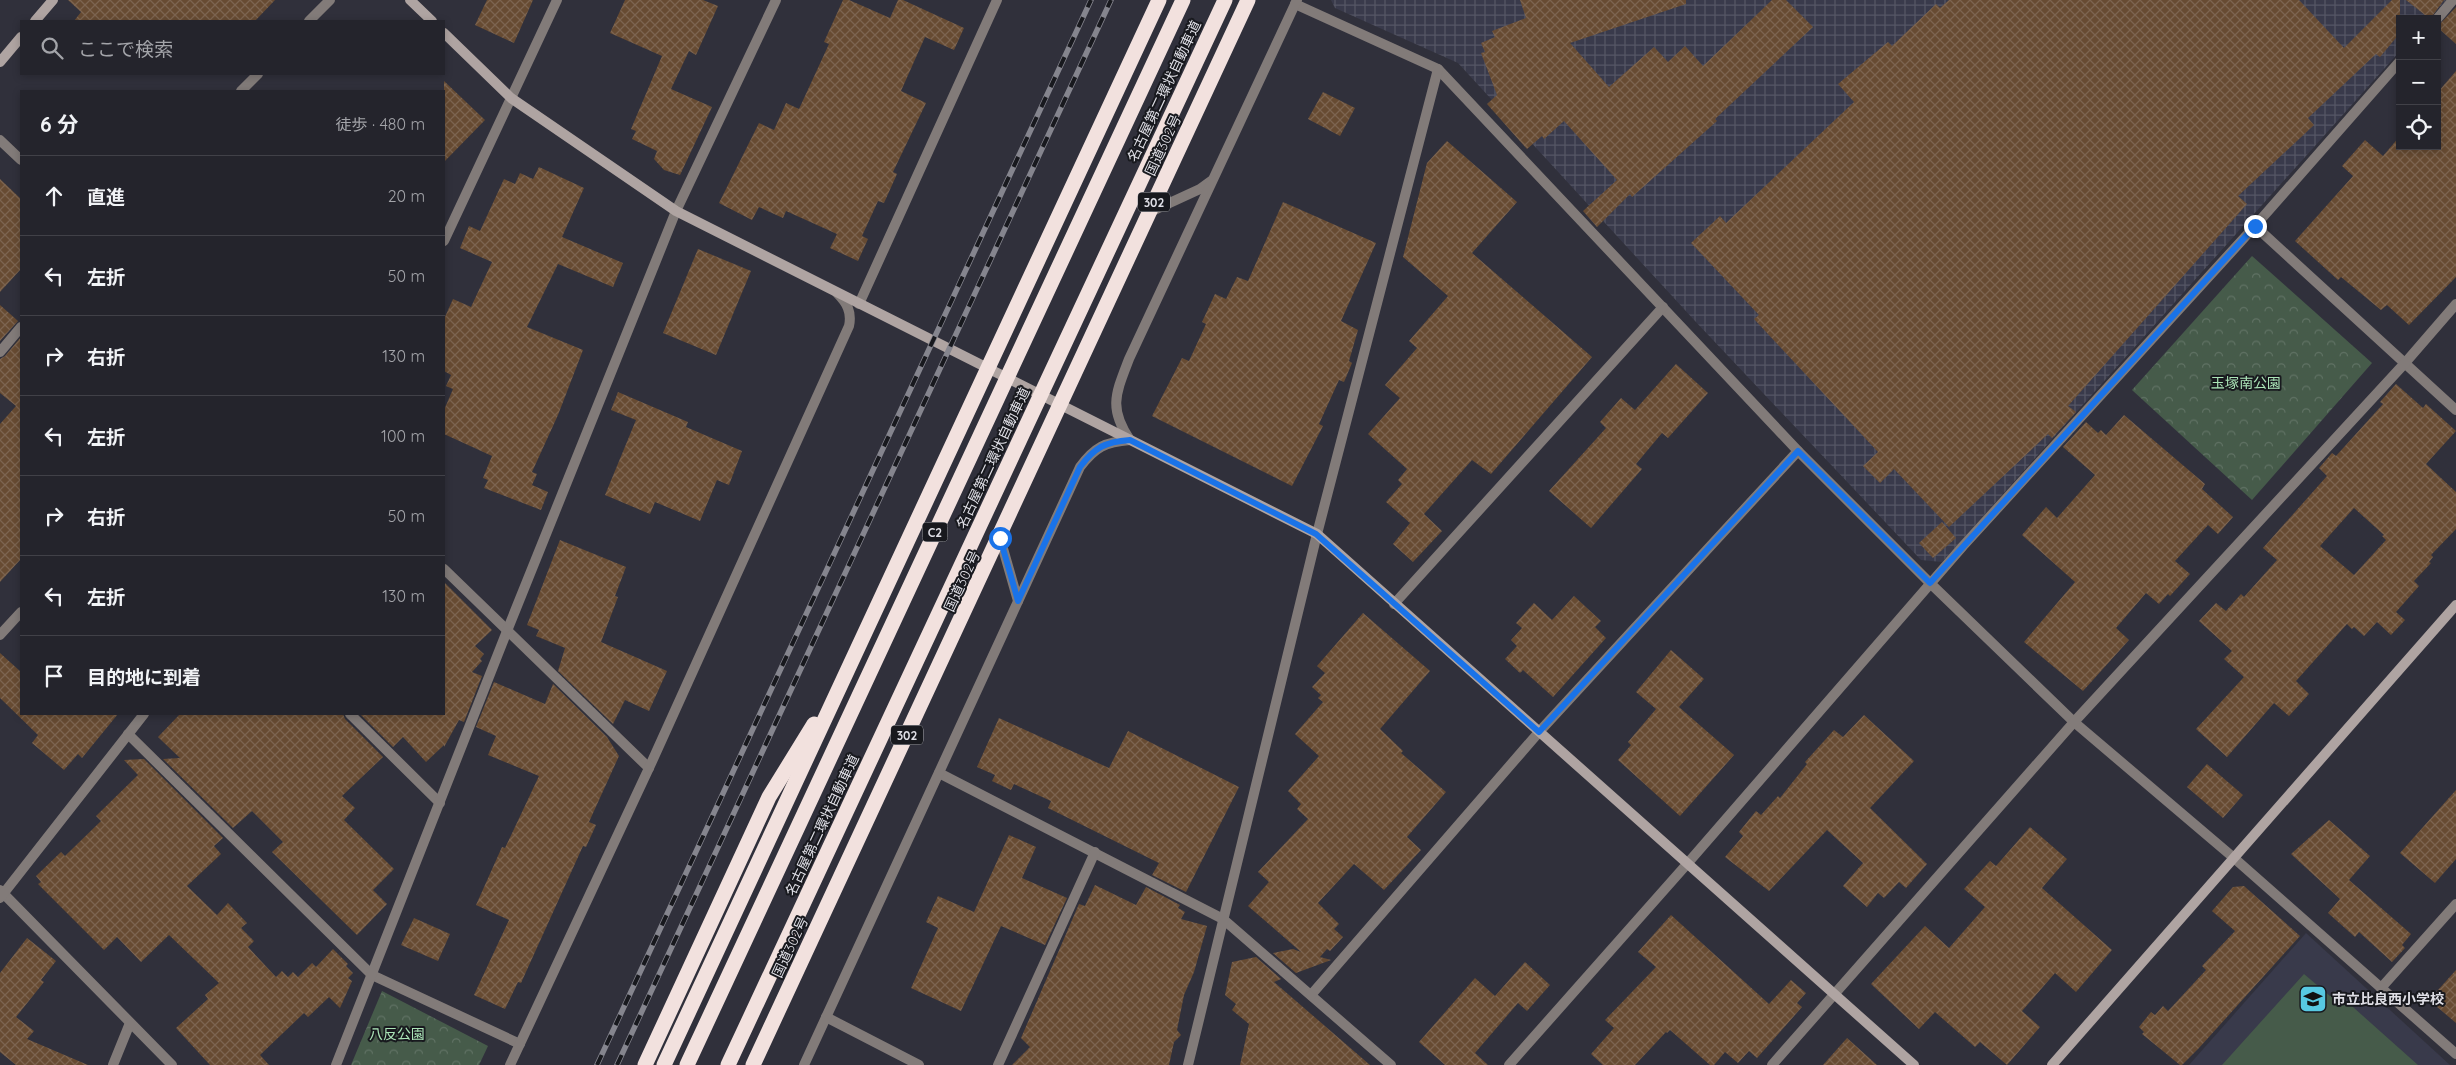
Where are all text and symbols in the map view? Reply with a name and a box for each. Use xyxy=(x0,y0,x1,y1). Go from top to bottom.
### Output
map controls xyxy=(2396,15,2441,150)
button: + xyxy=(2396,15,2441,60)
street label: 名古屋第二環状自動車道 xyxy=(1123,17,1205,165)
search box xyxy=(20,20,445,75)
icon: search xyxy=(38,34,66,62)
text: ここで検索 xyxy=(78,37,173,61)
button: − xyxy=(2396,60,2441,105)
button: locate xyxy=(2396,105,2441,150)
text: 6 分 xyxy=(40,111,79,137)
street label: 国道302号 xyxy=(1141,112,1185,178)
text: 徒歩 · 480 m xyxy=(336,114,425,134)
icon: ahead xyxy=(40,182,68,210)
text: 直進 xyxy=(87,185,125,209)
text: 20 m xyxy=(388,186,425,206)
road number: 302 xyxy=(1138,192,1170,212)
route end xyxy=(2244,215,2267,238)
icon: left xyxy=(40,262,68,290)
text: 左折 xyxy=(87,265,125,289)
text: 50 m xyxy=(388,266,425,286)
icon: right xyxy=(40,342,68,370)
text: 右折 xyxy=(87,345,125,369)
text: 130 m xyxy=(382,346,425,366)
park label: 玉塚南公園 xyxy=(2211,374,2281,392)
street label: 名古屋第二環状自動車道 xyxy=(952,384,1034,532)
icon: left xyxy=(40,422,68,450)
text: 左折 xyxy=(87,425,125,449)
text: 100 m xyxy=(381,426,425,446)
icon: right xyxy=(40,502,68,530)
text: 右折 xyxy=(87,505,125,529)
text: 50 m xyxy=(388,506,425,526)
road number: C2 xyxy=(922,522,948,542)
route start xyxy=(989,527,1012,550)
street label: 国道302号 xyxy=(940,548,984,614)
icon: left xyxy=(40,582,68,610)
text: 左折 xyxy=(87,585,125,609)
text: 130 m xyxy=(382,586,425,606)
icon: arrive xyxy=(40,662,68,690)
text: 目的地に到着 xyxy=(87,665,201,689)
road number: 302 xyxy=(891,726,923,744)
street label: 名古屋第二環状自動車道 xyxy=(781,751,863,899)
street label: 国道302号 xyxy=(768,914,812,980)
school or university icon: 市立比良西小学校 xyxy=(2298,984,2328,1014)
place label: 市立比良西小学校 xyxy=(2332,990,2444,1008)
park label: 八反公園 xyxy=(369,1025,425,1043)

